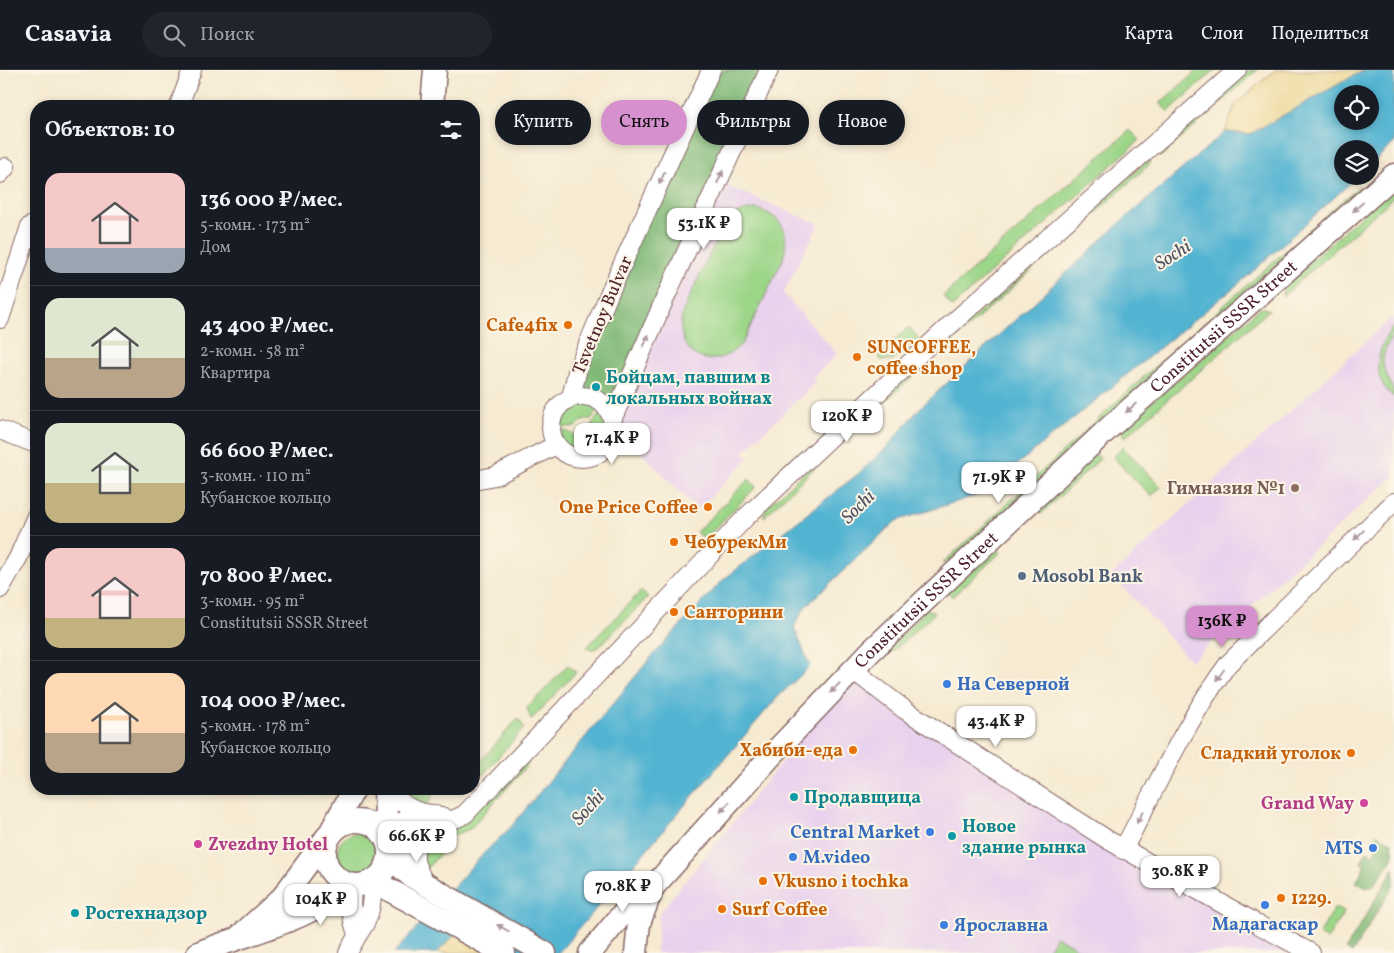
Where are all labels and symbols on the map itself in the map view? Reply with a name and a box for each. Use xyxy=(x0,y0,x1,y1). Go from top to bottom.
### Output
one-way arrow xyxy=(716,170,724,184)
one-way arrow xyxy=(658,171,666,185)
one-way arrow xyxy=(1351,202,1364,213)
pin: 53.1K ₽ xyxy=(658,208,750,250)
water label: Sochi xyxy=(1150,234,1196,277)
street label: Tsvetnoy Bulvar xyxy=(567,252,640,379)
street label: Constitutsii SSSR Street xyxy=(1145,255,1304,400)
place label: Cafe4fix xyxy=(486,314,558,339)
marker: Cafe4fix xyxy=(562,319,574,331)
one-way arrow xyxy=(643,334,651,349)
place label: SUNCOFFEE, coffee shop xyxy=(867,336,976,382)
marker: SUNCOFFEE, coffee shop xyxy=(851,351,863,363)
place label: Бойцам, павшим в локальных войнах xyxy=(606,366,772,412)
marker: Бойцам, павшим в локальных войнах xyxy=(590,381,602,393)
pin: 120K ₽ xyxy=(806,400,888,443)
one-way arrow xyxy=(1126,402,1138,414)
pin: 71.4K ₽ xyxy=(566,422,658,465)
pin: 71.9K ₽ xyxy=(953,462,1045,504)
place label: Гимназия №1 xyxy=(1167,477,1285,502)
marker: Гимназия №1 xyxy=(1289,482,1301,494)
water label: Sochi xyxy=(836,484,881,530)
place label: One Price Coffee xyxy=(559,496,698,521)
marker: One Price Coffee xyxy=(702,501,714,513)
street label: Constitutsii SSSR Street xyxy=(850,527,1005,675)
one-way arrow xyxy=(1353,529,1365,541)
place label: ЧебурекМи xyxy=(684,531,787,556)
marker: ЧебурекМи xyxy=(668,536,680,548)
place label: Mosobl Bank xyxy=(1032,565,1143,590)
marker: Mosobl Bank xyxy=(1016,570,1028,582)
place label: Санторини xyxy=(684,601,783,626)
marker: Санторини xyxy=(668,606,680,618)
pin: 136K ₽ xyxy=(1181,606,1263,648)
one-way arrow xyxy=(1215,668,1225,682)
place label: На Северной xyxy=(957,673,1070,698)
marker: На Северной xyxy=(941,678,953,690)
one-way arrow xyxy=(829,682,841,694)
pin: 43.4K ₽ xyxy=(950,706,1042,748)
place label: Хабиби-еда xyxy=(740,739,843,764)
place label: Сладкий уголок xyxy=(1200,742,1341,767)
marker: Хабиби-еда xyxy=(847,744,859,756)
marker: Сладкий уголок xyxy=(1345,747,1357,759)
water label: Sochi xyxy=(566,785,611,831)
place label: Продавщица xyxy=(804,786,921,811)
marker: Продавщица xyxy=(788,791,800,803)
place label: Grand Way xyxy=(1261,792,1354,817)
marker: Grand Way xyxy=(1358,797,1370,809)
one-way arrow xyxy=(719,801,731,813)
one-way arrow xyxy=(1136,810,1144,824)
place label: Новое здание рынка xyxy=(962,815,1087,861)
pin: 66.6K ₽ xyxy=(371,820,463,863)
place label: Central Market xyxy=(790,821,920,846)
marker: Central Market xyxy=(924,826,936,838)
marker: Новое здание рынка xyxy=(946,830,958,842)
place label: Zvezdny Hotel xyxy=(208,833,328,858)
place label: MTS xyxy=(1325,837,1363,862)
marker: Zvezdny Hotel xyxy=(192,838,204,850)
marker: MTS xyxy=(1367,842,1379,854)
place label: M.video xyxy=(803,846,870,871)
marker: M.video xyxy=(787,851,799,863)
pin: 30.8K ₽ xyxy=(1134,856,1226,898)
pin: 70.8K ₽ xyxy=(577,870,669,913)
place label: Vkusno i tochka xyxy=(773,870,909,895)
marker: Vkusno i tochka xyxy=(757,875,769,887)
pin: 104K ₽ xyxy=(280,884,362,926)
place label: 1229. xyxy=(1291,887,1332,912)
marker: 1229. xyxy=(1275,892,1287,904)
place label: Surf Coffee xyxy=(732,898,827,923)
marker: Мадагаскар xyxy=(1259,899,1271,911)
place label: Ростехнадзор xyxy=(85,902,207,927)
marker: Surf Coffee xyxy=(716,903,728,915)
marker: Ростехнадзор xyxy=(69,907,81,919)
place label: Мадагаскар xyxy=(1212,913,1318,938)
place label: Ярославна xyxy=(954,914,1049,939)
marker: Ярославна xyxy=(938,919,950,931)
one-way arrow xyxy=(497,924,510,933)

